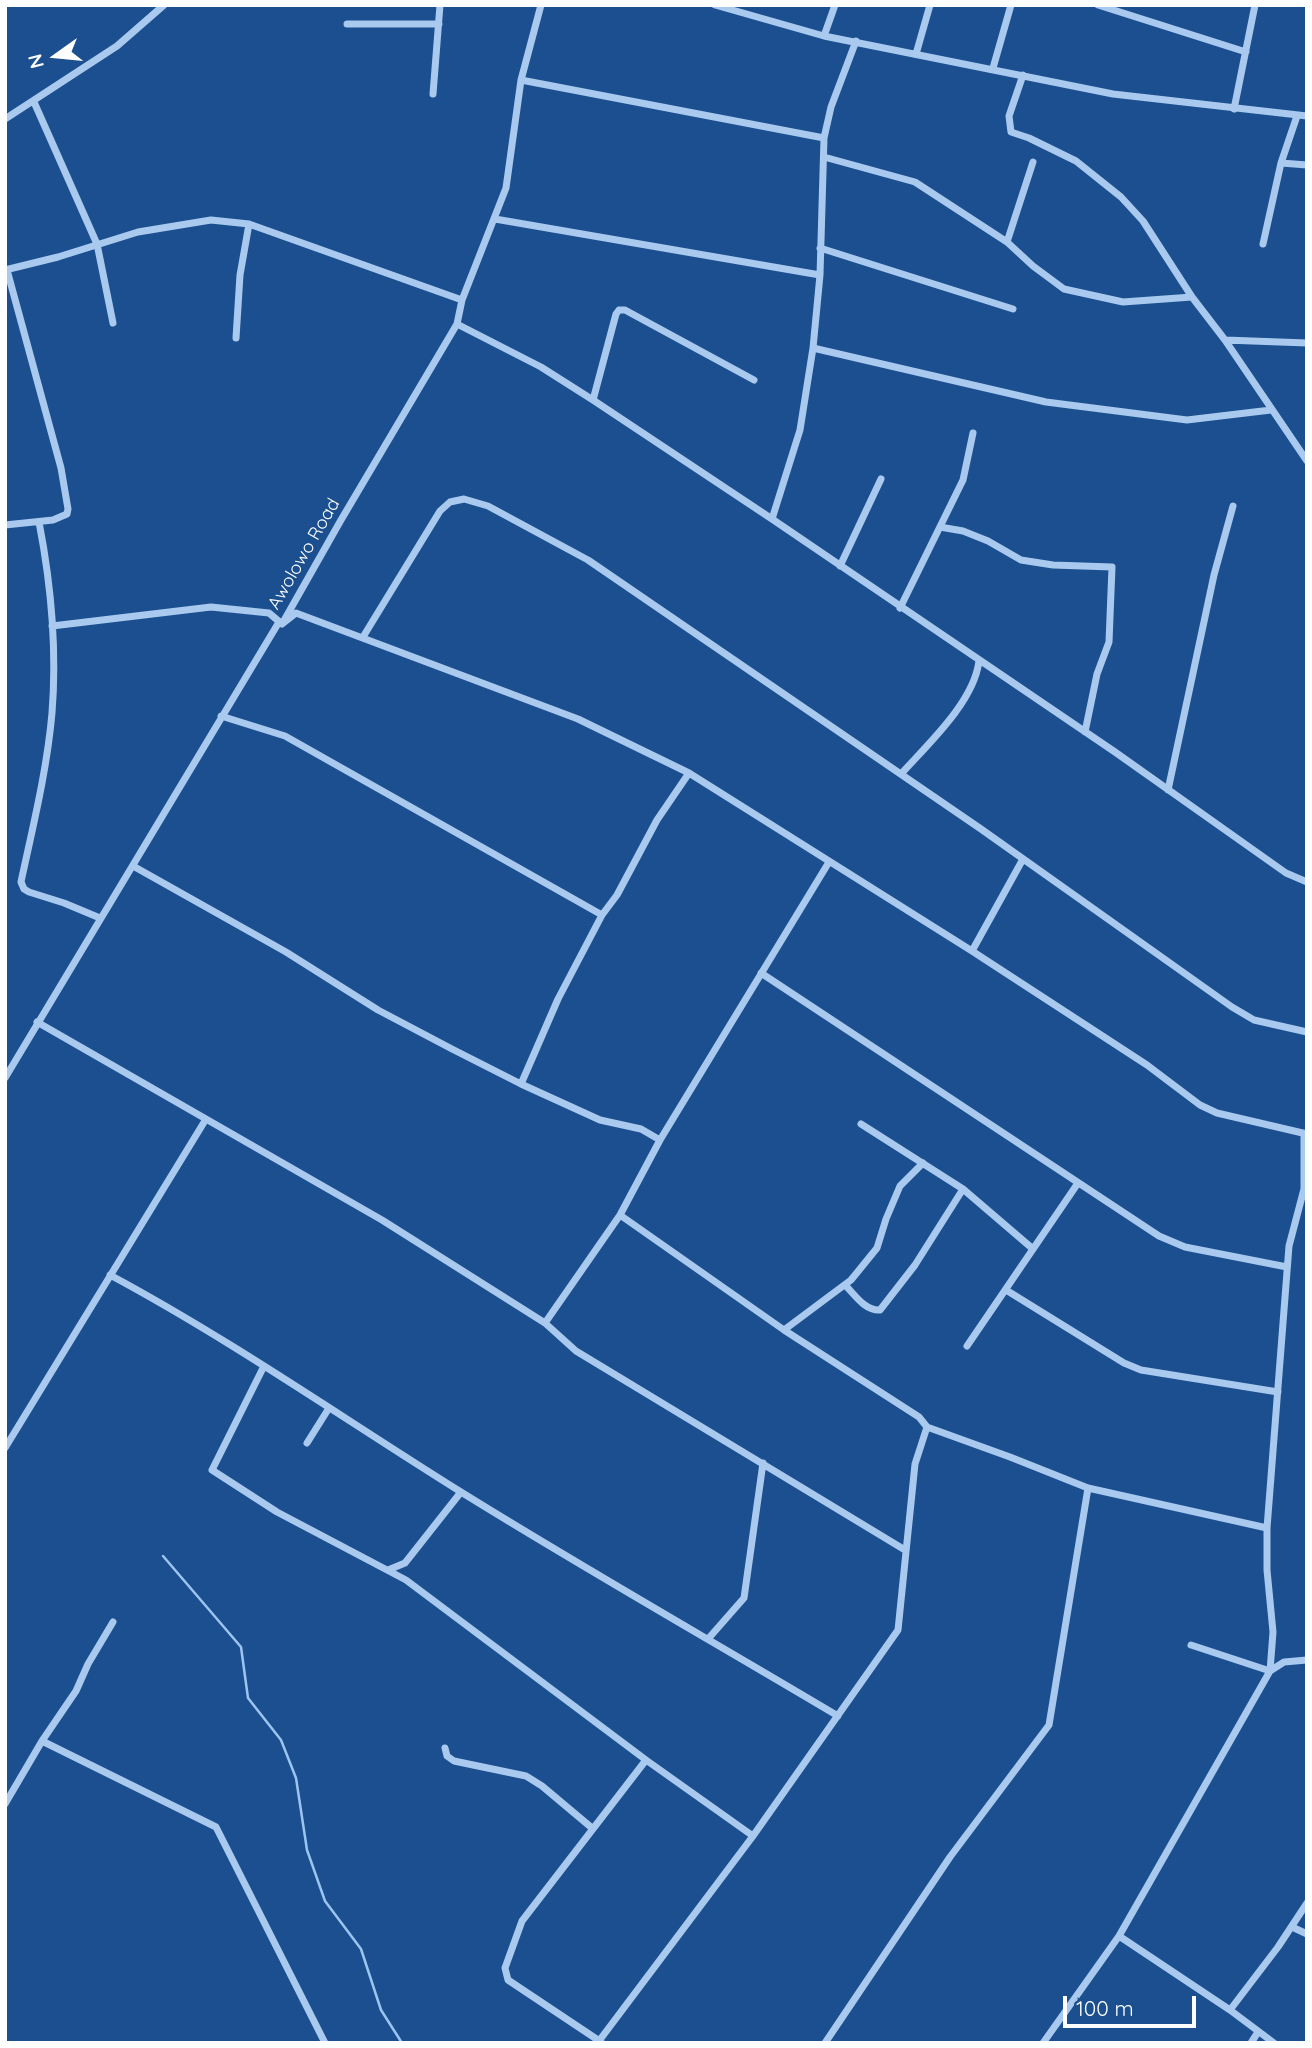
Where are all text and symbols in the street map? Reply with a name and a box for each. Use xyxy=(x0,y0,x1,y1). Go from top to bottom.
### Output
north arrow xyxy=(21,21,91,91)
text: N xyxy=(22,52,49,71)
street label: Awolowo Road xyxy=(263,495,345,613)
scale bar xyxy=(1067,1982,1200,2026)
text: 100 m xyxy=(1076,1995,1134,2021)

